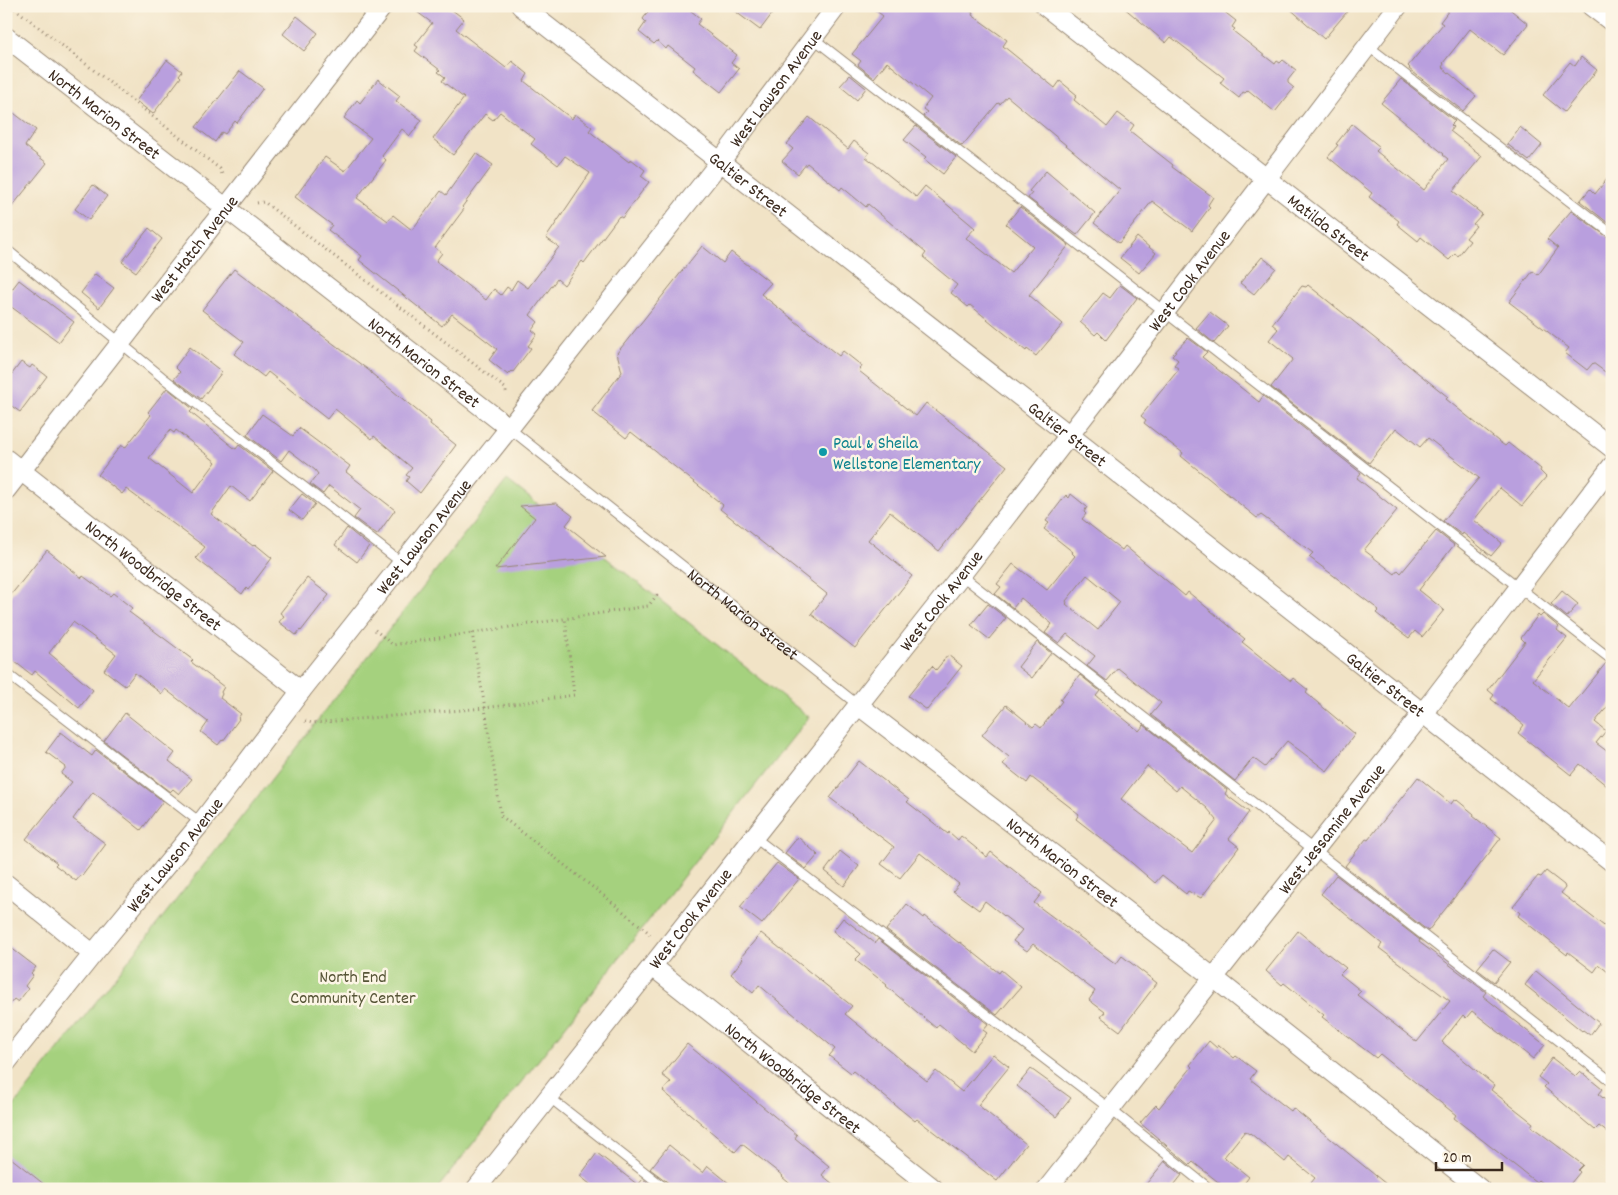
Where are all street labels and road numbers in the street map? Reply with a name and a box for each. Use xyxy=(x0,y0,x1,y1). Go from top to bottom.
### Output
street label: West Lawson Avenue xyxy=(725,26,830,154)
street label: North Marion Street xyxy=(42,64,165,167)
street label: Galtier Street xyxy=(702,147,792,225)
street label: Matilda Street xyxy=(1281,189,1374,270)
street label: West Hatch Avenue xyxy=(146,191,246,309)
street label: West Cook Avenue xyxy=(1144,226,1238,338)
street label: North Marion Street xyxy=(362,313,485,416)
street label: Galtier Street xyxy=(1021,397,1111,475)
street label: West Lawson Avenue xyxy=(372,475,479,601)
street label: North Woodbridge Street xyxy=(79,516,226,639)
street label: West Cook Avenue xyxy=(895,546,991,658)
street label: North Marion Street xyxy=(681,564,803,668)
street label: Galtier Street xyxy=(1340,647,1429,725)
street label: West Jessamine Avenue xyxy=(1274,760,1393,901)
street label: West Lawson Avenue xyxy=(122,793,231,919)
street label: North Marion Street xyxy=(1000,813,1123,915)
street label: West Cook Avenue xyxy=(644,864,740,976)
street label: North Woodbridge Street xyxy=(718,1018,865,1142)

